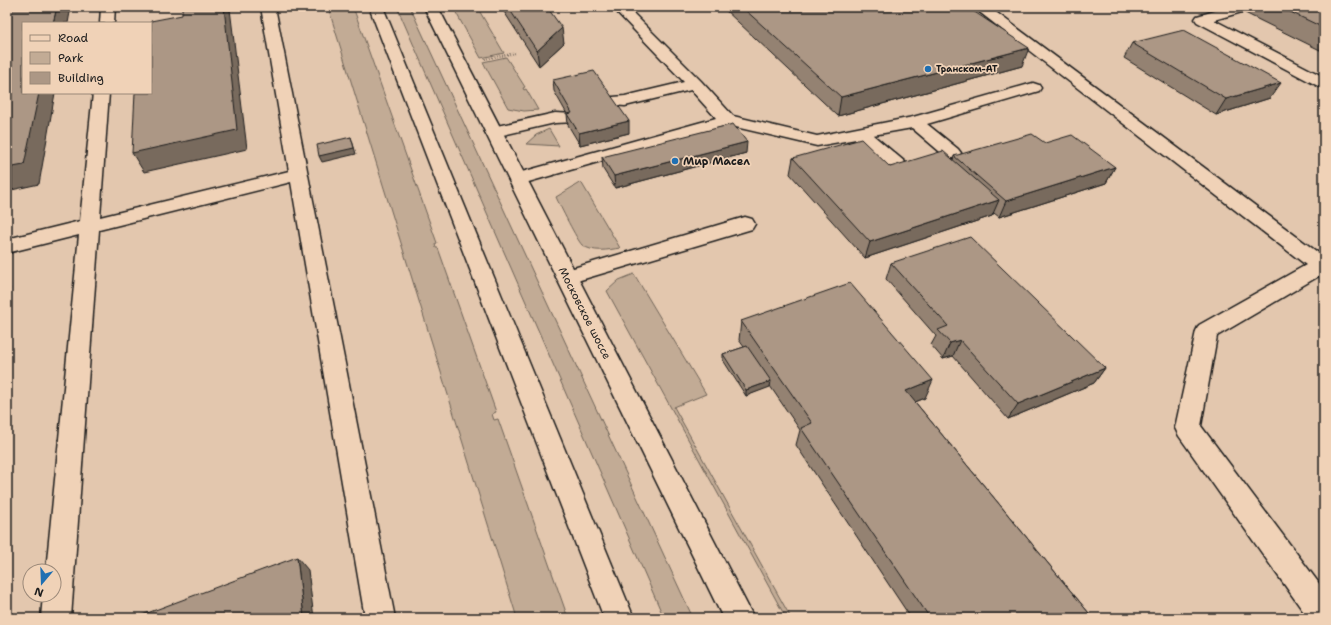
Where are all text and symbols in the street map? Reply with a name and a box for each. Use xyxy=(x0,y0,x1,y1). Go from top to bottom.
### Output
legend xyxy=(22,22,152,94)
text: Road xyxy=(58,30,89,46)
text: Park xyxy=(58,50,84,66)
place label: Транском-АТ xyxy=(936,63,998,75)
marker: Транском-АТ xyxy=(923,64,933,74)
text: Building xyxy=(58,70,104,86)
place label: Мир Масел xyxy=(683,154,750,169)
marker: Мир Масел xyxy=(670,156,680,166)
street label: Московское шоссе xyxy=(555,265,614,362)
north arrow xyxy=(22,563,62,603)
text: N xyxy=(32,583,45,600)

